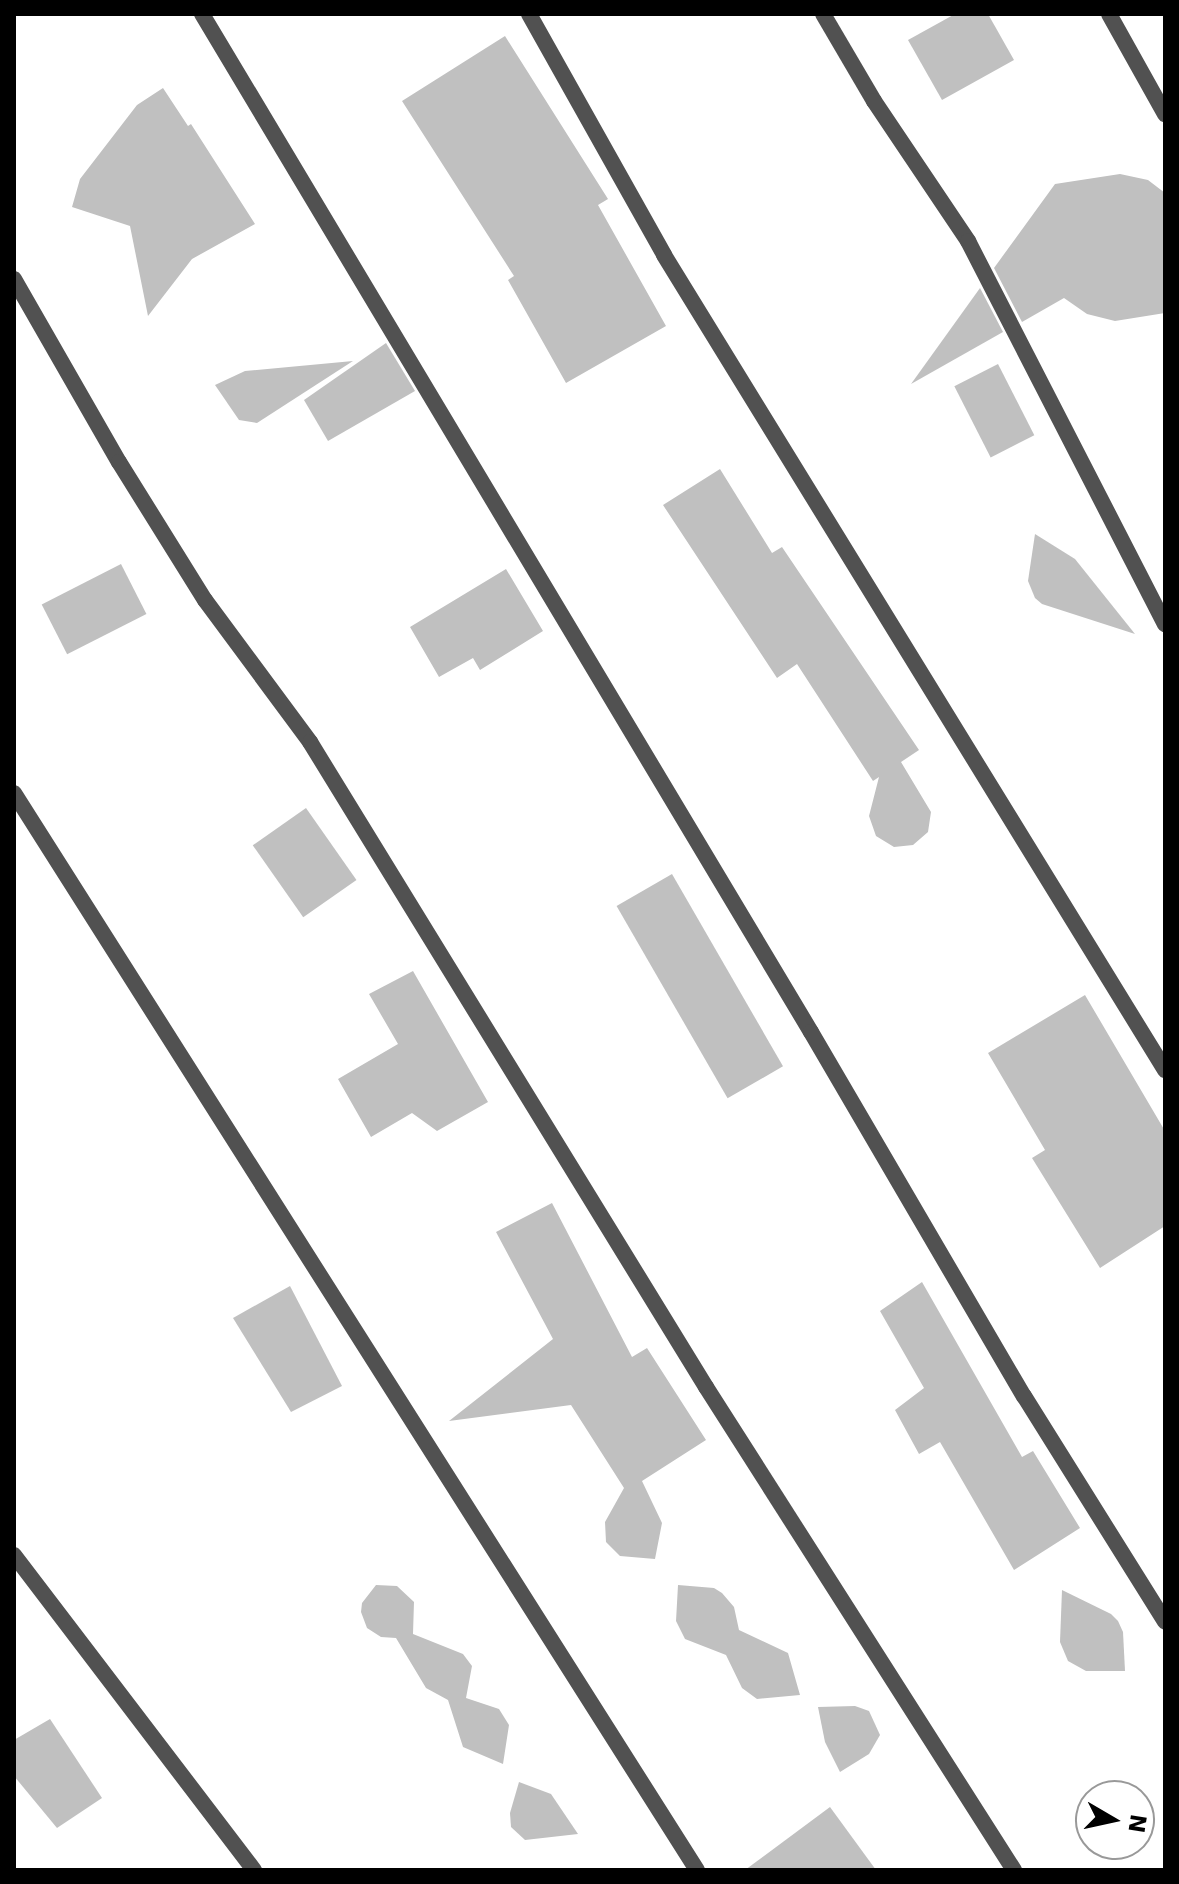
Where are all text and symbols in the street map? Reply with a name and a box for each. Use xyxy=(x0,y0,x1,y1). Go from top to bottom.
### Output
north arrow xyxy=(1075,1780,1155,1860)
text: N xyxy=(1123,1812,1151,1835)

